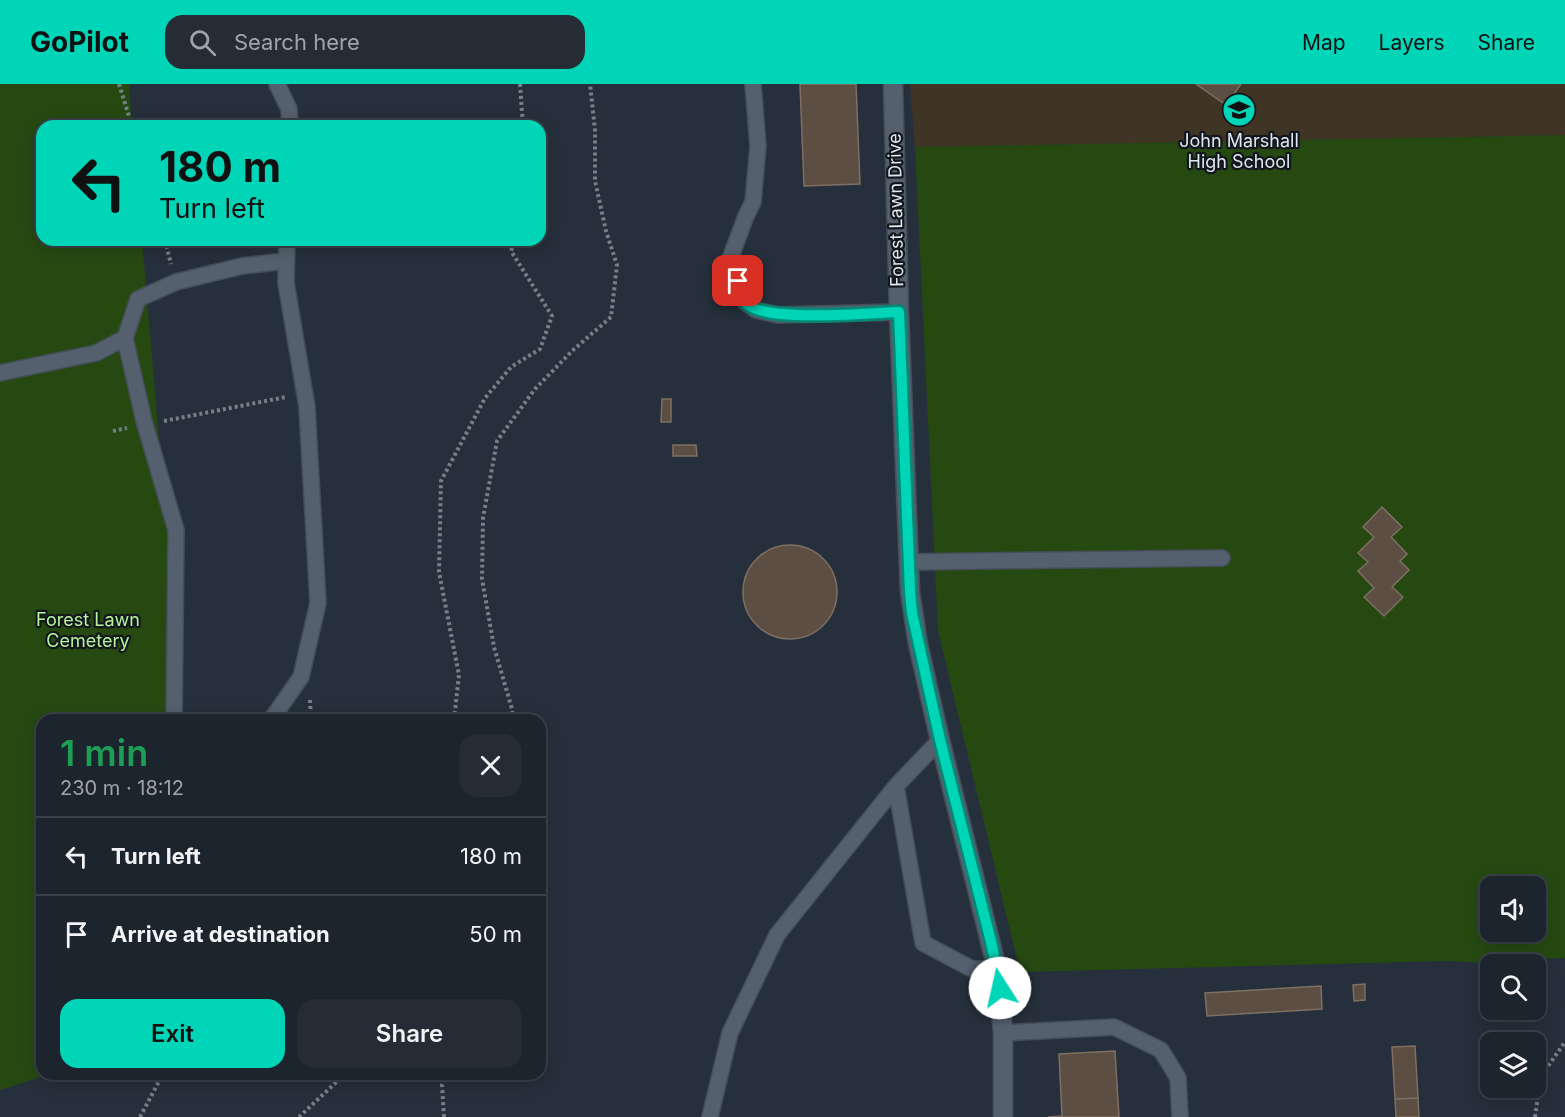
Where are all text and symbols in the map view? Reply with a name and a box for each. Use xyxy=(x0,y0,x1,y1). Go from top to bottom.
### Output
search box xyxy=(165,15,585,69)
text: GoPilot xyxy=(30,25,129,59)
icon: search xyxy=(186,26,219,59)
text: Search here xyxy=(234,29,360,55)
text: Map xyxy=(1302,30,1346,55)
text: Layers xyxy=(1379,30,1445,55)
text: Share xyxy=(1478,30,1535,55)
school or university icon: John Marshall High School xyxy=(1221,92,1257,128)
place label: John Marshall High School xyxy=(1179,130,1299,172)
street label: Forest Lawn Drive xyxy=(884,133,907,287)
text: 180 m xyxy=(159,141,281,192)
icon: left xyxy=(60,144,138,222)
text: Turn left xyxy=(159,192,265,225)
pin xyxy=(712,255,763,306)
icon: arrive xyxy=(721,264,754,297)
park label: Forest Lawn Cemetery xyxy=(36,609,140,651)
text: 1 min xyxy=(60,731,148,775)
button: close xyxy=(459,734,522,797)
text: 230 m · 18:12 xyxy=(60,776,184,800)
icon: left xyxy=(60,840,93,873)
text: Turn left xyxy=(111,843,201,869)
text: 180 m xyxy=(460,843,522,869)
map controls xyxy=(1480,876,1546,1098)
button: sound xyxy=(1480,876,1546,942)
icon: arrive xyxy=(60,918,93,951)
text: Arrive at destination xyxy=(111,921,330,947)
text: 50 m xyxy=(469,921,522,947)
button: search xyxy=(1480,954,1546,1020)
position arrow xyxy=(968,956,1032,1020)
button: Exit xyxy=(60,999,285,1068)
button: Share xyxy=(297,999,522,1068)
button: layers xyxy=(1480,1032,1546,1098)

